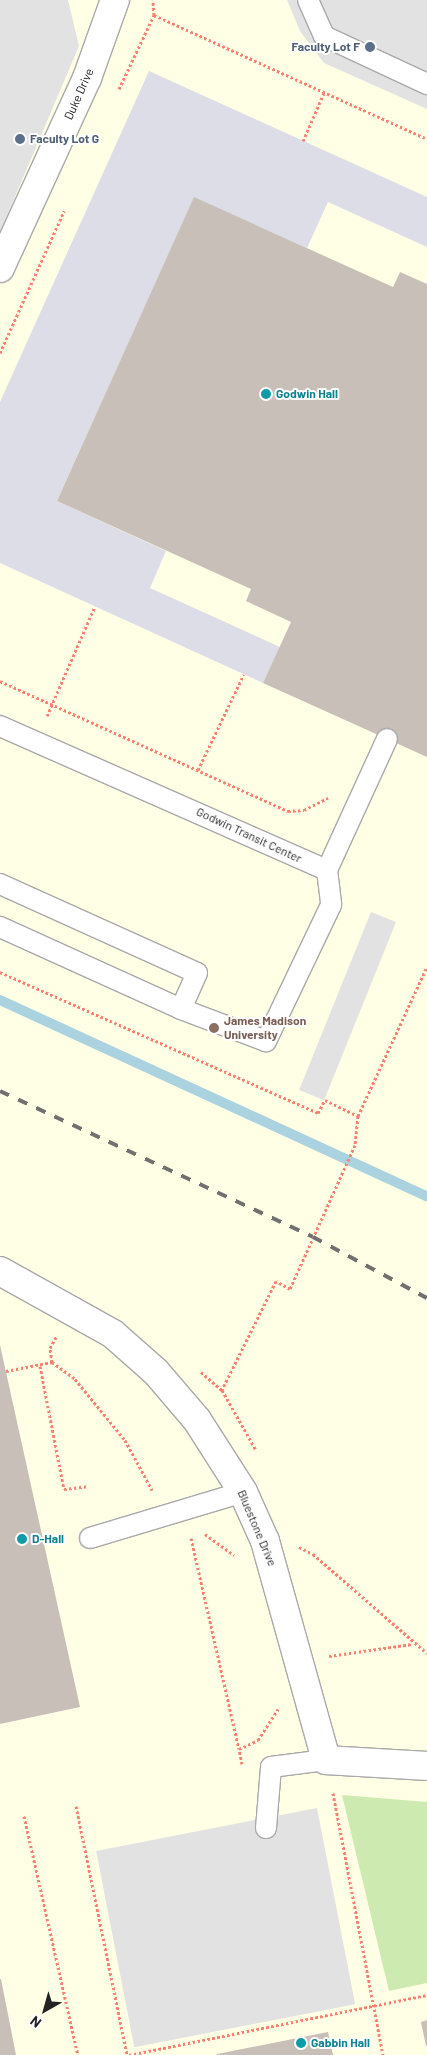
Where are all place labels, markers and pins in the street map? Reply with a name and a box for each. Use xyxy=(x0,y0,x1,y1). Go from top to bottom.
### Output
place label: Faculty Lot F xyxy=(292,40,360,54)
marker: Faculty Lot F xyxy=(364,41,376,53)
place label: Faculty Lot G xyxy=(30,132,99,146)
marker: Faculty Lot G xyxy=(14,133,26,145)
place label: Godwin Hall xyxy=(276,387,338,401)
marker: Godwin Hall xyxy=(260,388,272,400)
place label: James Madison University xyxy=(224,1014,306,1042)
marker: James Madison University xyxy=(208,1022,220,1034)
place label: D-Hall xyxy=(32,1532,64,1546)
marker: D-Hall xyxy=(16,1533,28,1545)
place label: Gabbin Hall xyxy=(311,2036,370,2050)
marker: Gabbin Hall xyxy=(295,2037,307,2049)

